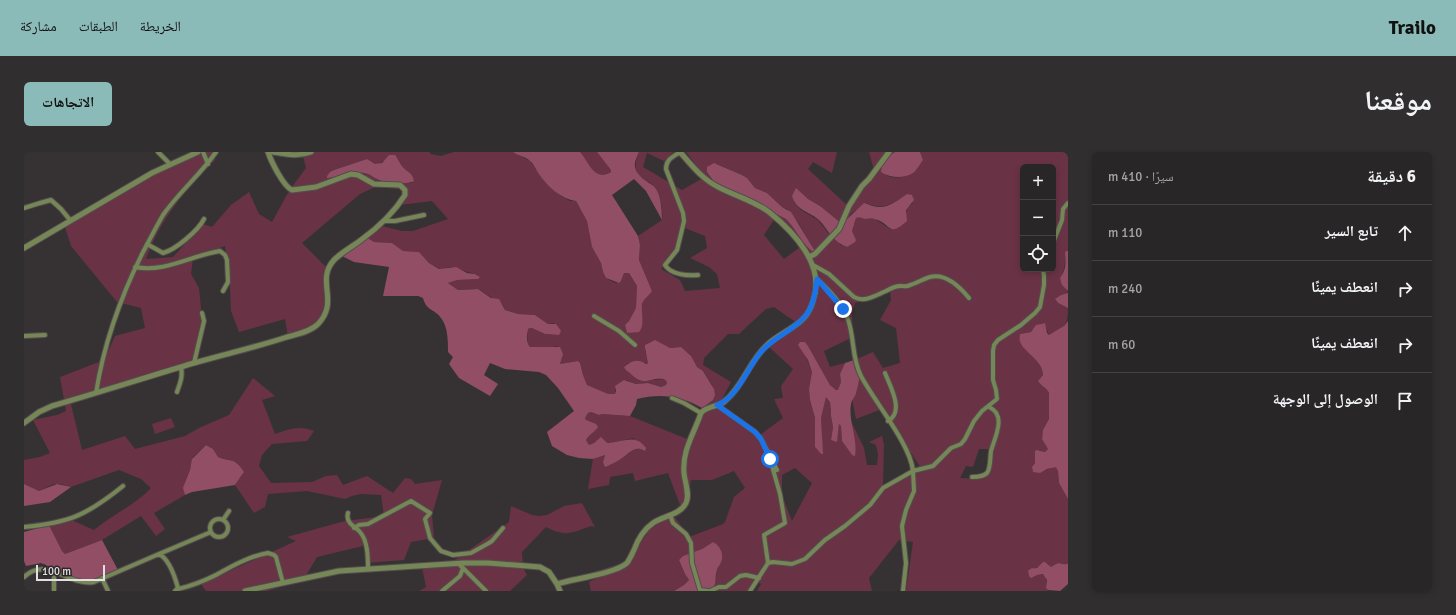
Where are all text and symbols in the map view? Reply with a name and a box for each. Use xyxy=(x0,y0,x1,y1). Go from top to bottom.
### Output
text: Trailo xyxy=(1389,16,1436,40)
text: مشاركة xyxy=(20,18,57,35)
text: الطبقات xyxy=(79,18,118,35)
text: الخريطة xyxy=(140,18,181,35)
button: الاتجاهات xyxy=(24,82,112,126)
text: موقعنا xyxy=(1364,84,1432,118)
map controls xyxy=(1020,164,1056,272)
button: + xyxy=(1020,164,1056,200)
text: 6 دقيقة xyxy=(1367,166,1416,187)
text: سيرًا · 410 m xyxy=(1108,169,1174,185)
button: − xyxy=(1020,200,1056,236)
text: تابع السير xyxy=(1325,222,1378,240)
icon: ahead xyxy=(1394,222,1416,244)
text: 110 m xyxy=(1108,225,1142,241)
button: locate xyxy=(1020,236,1056,272)
text: انعطف يمينًا xyxy=(1311,278,1378,296)
icon: right xyxy=(1394,278,1416,300)
text: 240 m xyxy=(1108,281,1142,297)
route end xyxy=(834,300,852,318)
text: انعطف يمينًا xyxy=(1311,334,1378,352)
icon: right xyxy=(1394,334,1416,356)
text: 60 m xyxy=(1108,337,1135,353)
text: الوصول إلى الوجهة xyxy=(1273,390,1378,408)
icon: arrive xyxy=(1394,390,1416,412)
route start xyxy=(761,450,779,468)
scale bar xyxy=(36,563,105,582)
text: 100 m xyxy=(42,565,71,578)

